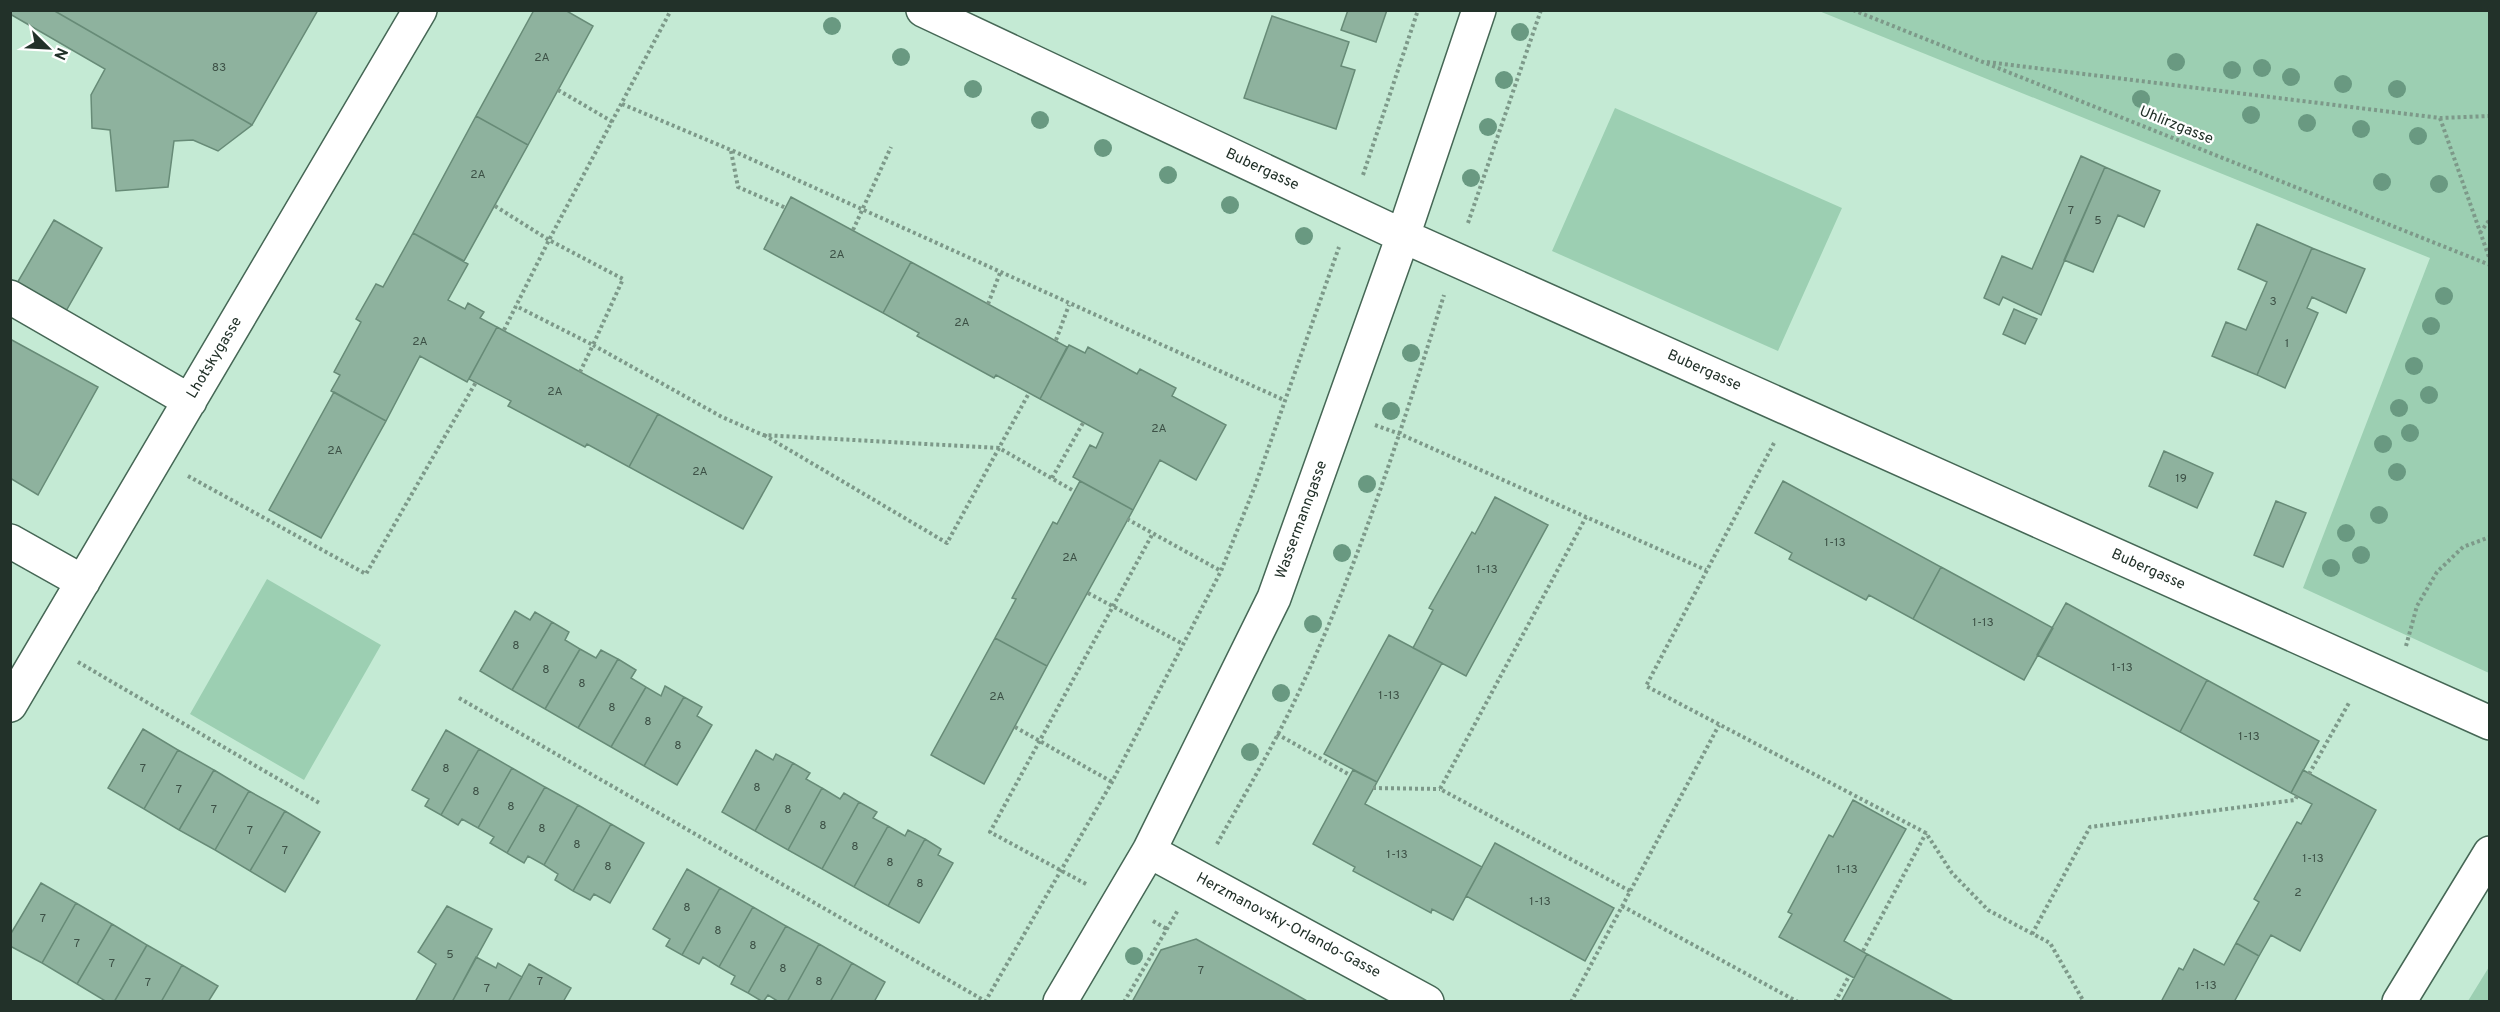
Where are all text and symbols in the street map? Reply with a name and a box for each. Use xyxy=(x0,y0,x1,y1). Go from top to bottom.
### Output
north arrow xyxy=(18,18,78,78)
text: N xyxy=(48,44,71,63)
house number: 2A xyxy=(534,50,550,66)
house number: 83 xyxy=(212,60,226,76)
street label: Uhlirzgasse xyxy=(2136,103,2216,149)
street label: Bubergasse xyxy=(1222,145,1302,195)
house number: 2A xyxy=(470,167,486,183)
house number: 7 xyxy=(2068,203,2074,219)
house number: 5 xyxy=(2094,213,2102,229)
house number: 2A xyxy=(829,247,845,263)
house number: 3 xyxy=(2269,294,2277,310)
street label: Lhotskygasse xyxy=(183,314,247,402)
house number: 2A xyxy=(954,315,970,331)
house number: 2A xyxy=(412,334,428,350)
house number: 1 xyxy=(2285,336,2289,352)
street label: Bubergasse xyxy=(1664,346,1744,396)
house number: 2A xyxy=(547,384,563,400)
house number: 2A xyxy=(1151,421,1167,437)
house number: 2A xyxy=(327,443,343,459)
street label: Wassermanngasse xyxy=(1272,458,1332,582)
house number: 2A xyxy=(692,464,708,480)
house number: 19 xyxy=(2175,471,2187,487)
house number: 1-13 xyxy=(1824,535,1846,551)
street label: Bubergasse xyxy=(2108,545,2188,595)
house number: 2A xyxy=(1062,550,1078,566)
house number: 1-13 xyxy=(1476,562,1498,578)
house number: 1-13 xyxy=(1972,615,1994,631)
house number: 8 xyxy=(512,638,520,654)
house number: 1-13 xyxy=(2111,660,2133,676)
house number: 8 xyxy=(542,662,550,678)
house number: 8 xyxy=(578,676,586,692)
house number: 1-13 xyxy=(1378,688,1400,704)
house number: 2A xyxy=(989,689,1005,705)
house number: 8 xyxy=(608,700,616,716)
house number: 8 xyxy=(644,714,652,730)
house number: 1-13 xyxy=(2238,729,2260,745)
house number: 8 xyxy=(674,738,682,754)
house number: 7 xyxy=(140,761,146,777)
house number: 8 xyxy=(442,761,450,777)
house number: 8 xyxy=(753,780,761,796)
house number: 7 xyxy=(176,782,182,798)
house number: 8 xyxy=(472,784,480,800)
house number: 8 xyxy=(507,799,515,815)
house number: 7 xyxy=(211,802,217,818)
house number: 8 xyxy=(784,802,792,818)
house number: 8 xyxy=(819,818,827,834)
house number: 8 xyxy=(538,821,546,837)
house number: 7 xyxy=(247,823,253,839)
house number: 8 xyxy=(573,837,581,853)
house number: 8 xyxy=(851,839,859,855)
house number: 7 xyxy=(282,843,288,859)
house number: 1-13 xyxy=(1386,847,1408,863)
house number: 1-13 xyxy=(2302,851,2324,867)
house number: 8 xyxy=(886,855,894,871)
house number: 8 xyxy=(604,859,612,875)
house number: 1-13 xyxy=(1836,862,1858,878)
street label: Herzmanovsky-Orlando-Gasse xyxy=(1192,869,1384,983)
house number: 8 xyxy=(916,876,924,892)
house number: 2 xyxy=(2294,885,2302,901)
house number: 1-13 xyxy=(1529,894,1551,910)
house number: 8 xyxy=(683,900,691,916)
house number: 7 xyxy=(40,911,46,927)
house number: 8 xyxy=(714,923,722,939)
house number: 7 xyxy=(74,936,80,952)
house number: 8 xyxy=(749,938,757,954)
house number: 5 xyxy=(446,947,454,963)
house number: 7 xyxy=(109,956,115,972)
house number: 8 xyxy=(779,961,787,977)
house number: 7 xyxy=(1198,963,1204,979)
house number: 7 xyxy=(537,974,543,990)
house number: 8 xyxy=(815,974,823,990)
house number: 7 xyxy=(145,975,151,991)
house number: 1-13 xyxy=(2195,978,2217,994)
house number: 7 xyxy=(484,981,490,997)

